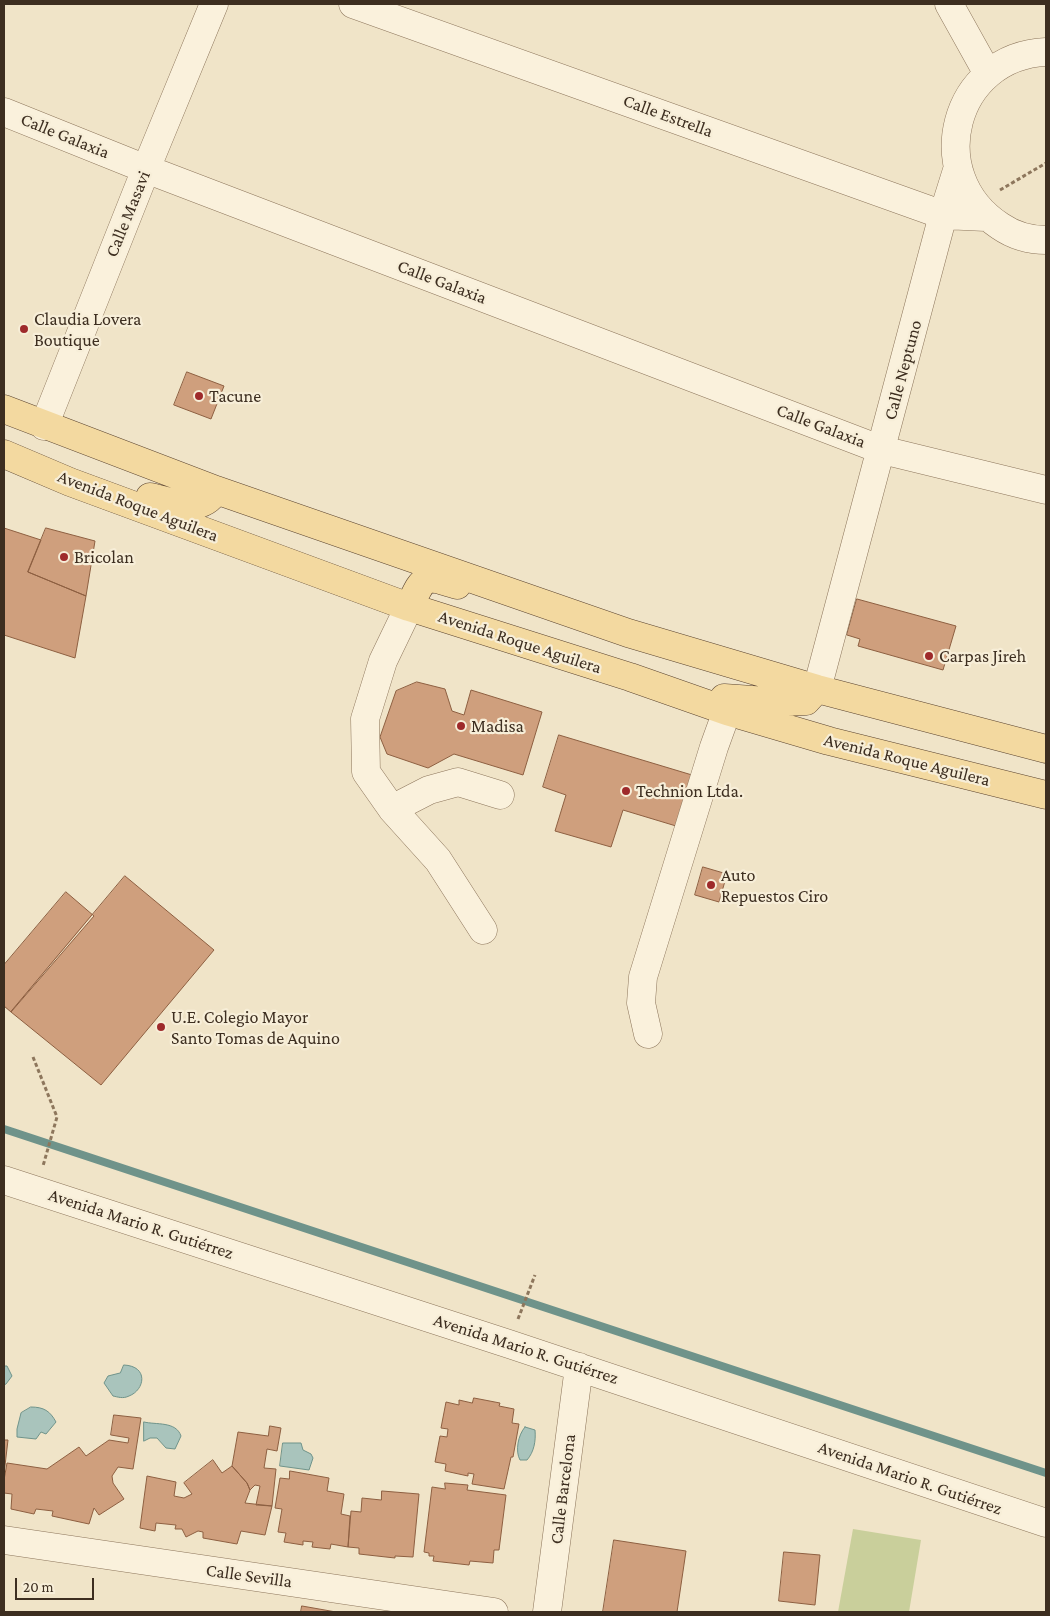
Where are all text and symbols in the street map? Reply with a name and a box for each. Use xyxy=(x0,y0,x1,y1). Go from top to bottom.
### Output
street label: Calle Estrella xyxy=(620,90,716,142)
street label: Calle Galaxia xyxy=(17,108,113,164)
street label: Calle Masavi xyxy=(101,168,155,260)
street label: Calle Galaxia xyxy=(394,255,490,309)
place label: Claudia Lovera Boutique xyxy=(34,308,141,350)
street label: Calle Neptuno xyxy=(879,318,927,422)
marker: Claudia Lovera Boutique xyxy=(18,323,30,335)
place label: Tacune xyxy=(209,385,261,407)
marker: Tacune xyxy=(193,390,205,402)
street label: Calle Galaxia xyxy=(773,399,869,453)
street label: Avenida Roque Aguilera xyxy=(55,465,221,547)
place label: Bricolan xyxy=(74,546,134,568)
marker: Bricolan xyxy=(58,551,70,563)
street label: Avenida Roque Aguilera xyxy=(436,605,604,679)
place label: Carpas Jireh xyxy=(939,645,1026,667)
marker: Carpas Jireh xyxy=(923,650,935,662)
place label: Madisa xyxy=(471,715,524,737)
marker: Madisa xyxy=(455,720,467,732)
street label: Avenida Roque Aguilera xyxy=(822,729,992,791)
place label: Technion Ltda. xyxy=(636,780,743,802)
marker: Technion Ltda. xyxy=(620,785,632,797)
place label: Auto Repuestos Ciro xyxy=(721,864,828,906)
marker: Auto Repuestos Ciro xyxy=(705,879,717,891)
place label: U.E. Colegio Mayor Santo Tomas de Aquino xyxy=(171,1006,340,1048)
marker: U.E. Colegio Mayor Santo Tomas de Aquino xyxy=(155,1021,167,1033)
street label: Avenida Mario R. Gutiérrez xyxy=(46,1184,236,1264)
street label: Avenida Mario R. Gutiérrez xyxy=(431,1309,621,1389)
street label: Calle Barcelona xyxy=(546,1433,580,1545)
street label: Avenida Mario R. Gutiérrez xyxy=(815,1436,1005,1520)
street label: Calle Sevilla xyxy=(205,1559,293,1593)
scale bar xyxy=(18,1568,96,1600)
text: 20 m xyxy=(23,1579,54,1595)

